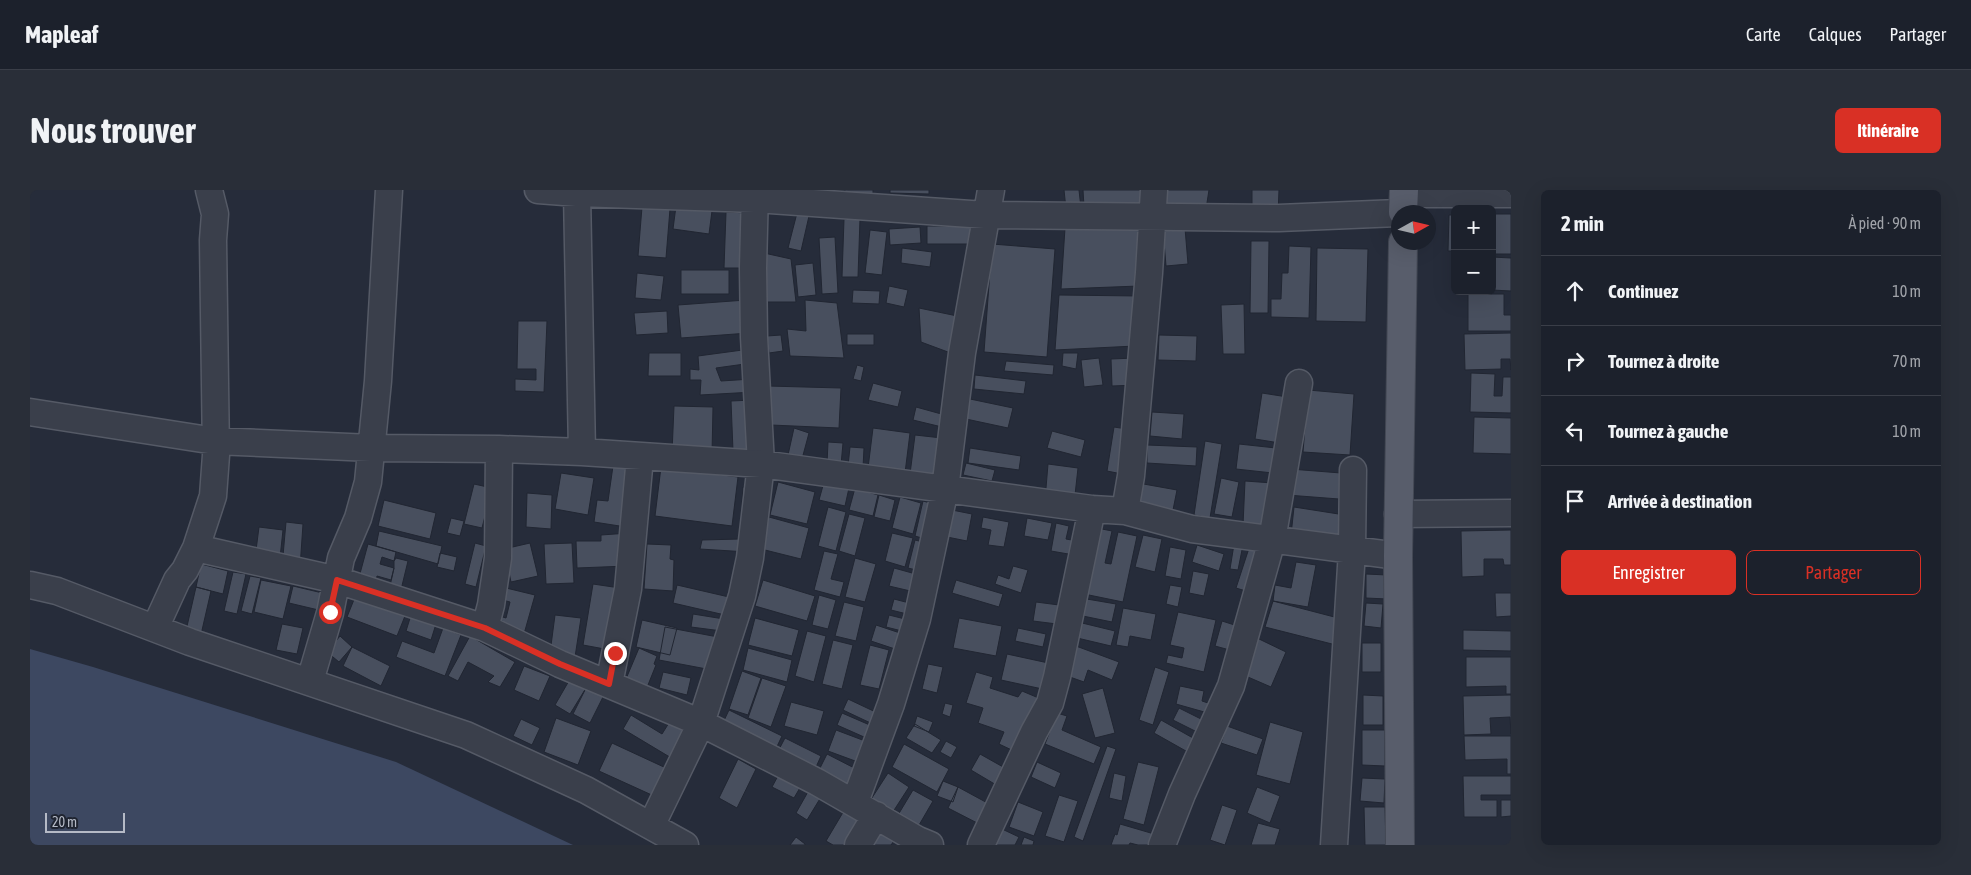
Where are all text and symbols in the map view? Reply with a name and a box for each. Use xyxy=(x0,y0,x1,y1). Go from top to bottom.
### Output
text: Mapleaf xyxy=(25,21,98,48)
text: Carte xyxy=(1746,24,1781,45)
text: Calques xyxy=(1809,24,1862,45)
text: Partager xyxy=(1890,24,1946,45)
button: Itinéraire xyxy=(1835,108,1941,153)
text: Nous trouver xyxy=(30,110,195,150)
north arrow xyxy=(1391,205,1436,250)
map controls xyxy=(1451,205,1496,295)
button: + xyxy=(1451,205,1496,250)
text: 2 min xyxy=(1561,211,1604,235)
text: À pied · 90 m xyxy=(1848,214,1921,232)
button: − xyxy=(1451,250,1496,295)
icon: ahead xyxy=(1561,277,1589,305)
text: Continuez xyxy=(1608,280,1678,302)
text: 10 m xyxy=(1892,282,1921,300)
icon: right xyxy=(1561,347,1589,375)
text: Tournez à droite xyxy=(1608,350,1719,372)
text: 70 m xyxy=(1892,352,1921,370)
icon: left xyxy=(1561,417,1589,445)
text: Tournez à gauche xyxy=(1608,420,1728,442)
text: 10 m xyxy=(1892,422,1921,440)
icon: arrive xyxy=(1561,487,1589,515)
text: Arrivée à destination xyxy=(1608,490,1752,512)
button: Enregistrer xyxy=(1561,550,1736,595)
button: Partager xyxy=(1746,550,1921,595)
route start xyxy=(319,601,342,624)
route end xyxy=(604,642,627,665)
scale bar xyxy=(45,810,125,833)
text: 20 m xyxy=(52,814,77,830)

